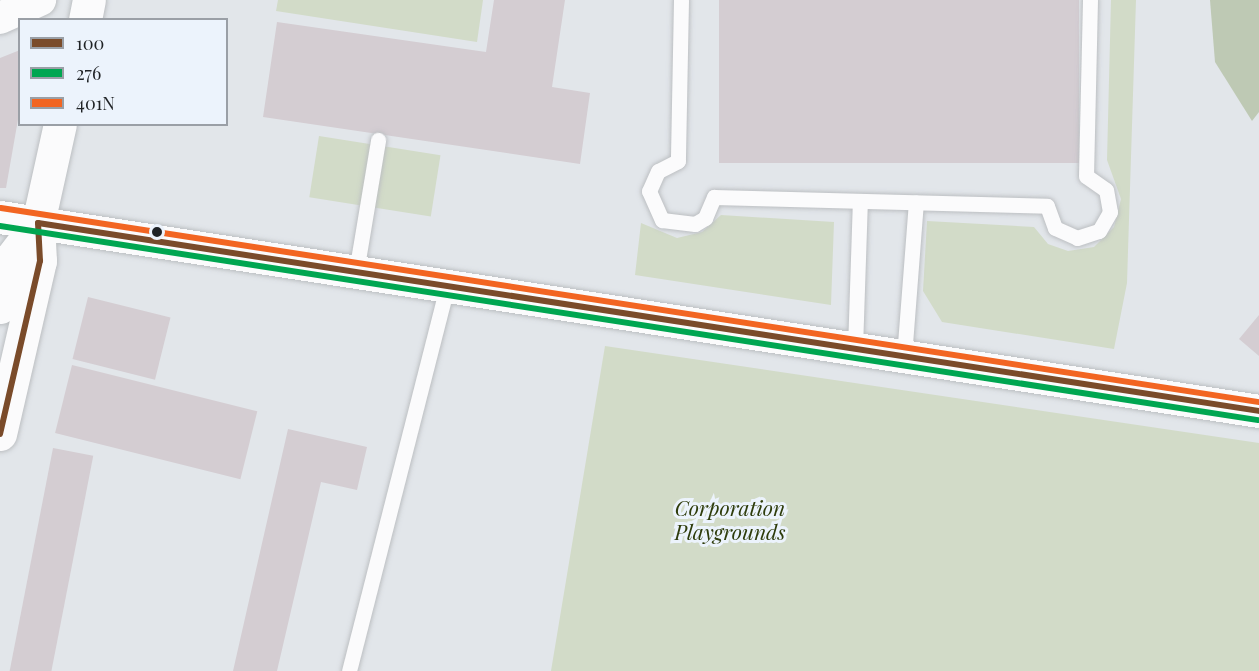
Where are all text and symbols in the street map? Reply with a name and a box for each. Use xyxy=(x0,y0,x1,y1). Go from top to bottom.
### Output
legend xyxy=(18,18,228,126)
text: 100 xyxy=(76,31,104,55)
text: 276 xyxy=(76,61,101,85)
text: 401N xyxy=(76,91,115,115)
unlabelled marker xyxy=(151,226,163,238)
park label: Corporation Playgrounds xyxy=(675,494,785,544)

